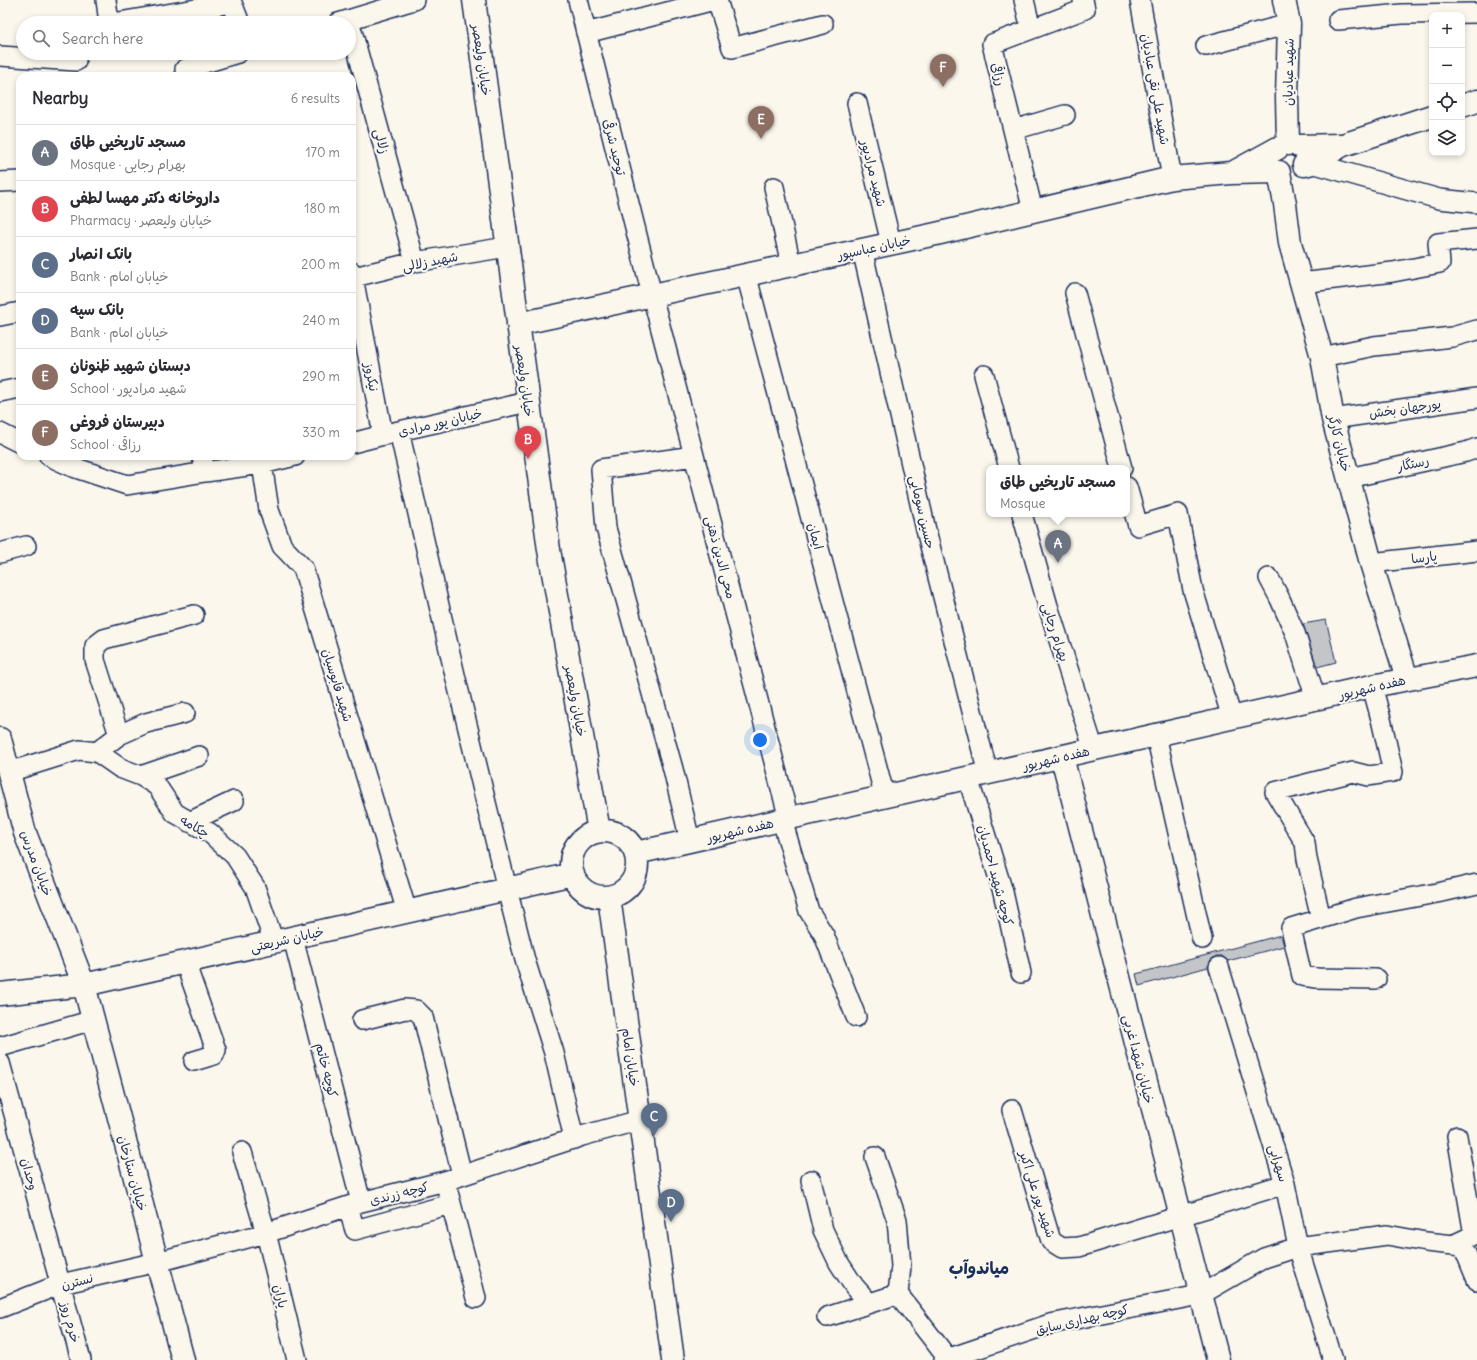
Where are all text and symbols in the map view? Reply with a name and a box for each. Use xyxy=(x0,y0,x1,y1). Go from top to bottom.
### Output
map controls xyxy=(1429,12,1465,156)
button: + xyxy=(1429,12,1465,48)
search box xyxy=(16,16,356,60)
street label: خیابان ولیعصر xyxy=(468,22,495,97)
icon: search xyxy=(30,27,52,49)
text: Search here xyxy=(62,29,143,48)
street label: شهید علی نقی عبادیان xyxy=(1136,32,1174,146)
street label: شهید عبادیان xyxy=(1279,38,1298,106)
button: − xyxy=(1429,48,1465,84)
pin: F xyxy=(930,54,956,87)
street label: رزاقی xyxy=(987,61,1010,87)
button: locate xyxy=(1429,84,1465,120)
text: Nearby xyxy=(32,87,88,109)
text: 6 results xyxy=(291,90,340,107)
pin: E xyxy=(748,106,774,139)
street label: توحید شرقی xyxy=(599,117,630,177)
button: layers xyxy=(1429,120,1465,156)
street label: زلالی xyxy=(369,127,393,156)
text: مسجد تاریخیی طاق xyxy=(70,132,186,151)
street label: شهید مرادپور xyxy=(857,137,890,208)
text: A xyxy=(41,144,49,161)
text: 170 m xyxy=(305,144,340,161)
text: Mosque · بهرام رجایی xyxy=(70,156,186,173)
text: داروخانه دکتر مهسا لطفی xyxy=(70,188,220,207)
text: B xyxy=(41,200,49,217)
text: 180 m xyxy=(304,200,340,217)
text: Pharmacy · خیابان ولیعصر xyxy=(70,212,212,229)
street label: خیابان عباسپور xyxy=(835,231,912,264)
text: بانک انصار xyxy=(70,244,132,263)
street label: شهید زلالی xyxy=(401,248,460,276)
text: C xyxy=(41,256,49,273)
text: 200 m xyxy=(301,256,340,273)
text: Bank · خیابان امام xyxy=(70,268,168,285)
text: بانک سپه xyxy=(70,300,124,319)
text: D xyxy=(40,312,50,329)
text: 240 m xyxy=(303,312,340,329)
text: Bank · خیابان امام xyxy=(70,324,168,341)
street label: خیابان ولیعصر xyxy=(511,343,538,418)
text: دبستان شهید ظنونان xyxy=(70,356,191,375)
street label: نیکروز xyxy=(360,360,383,393)
text: E xyxy=(41,368,49,385)
text: 290 m xyxy=(302,368,340,385)
text: School · شهید مرادپور xyxy=(70,380,187,397)
street label: پورجهان بخش xyxy=(1368,395,1442,422)
street label: خیابان پور مرادی xyxy=(396,405,484,440)
text: دبیرستان فروغی xyxy=(70,412,165,431)
street label: خیابان کارگر xyxy=(1324,412,1355,474)
text: F xyxy=(41,424,49,441)
text: 330 m xyxy=(302,424,340,441)
pin: B xyxy=(515,426,541,459)
text: School · رزاقی xyxy=(70,436,141,453)
street label: رستگار xyxy=(1394,452,1431,475)
popup xyxy=(986,465,1130,517)
text: مسجد تاریخیی طاق xyxy=(1000,472,1116,491)
street label: حسین سومایی xyxy=(905,474,939,551)
text: Mosque xyxy=(1000,495,1045,512)
street label: محی الدین ذهنی xyxy=(700,514,740,601)
street label: ایمان xyxy=(804,521,827,551)
pin: A xyxy=(1045,530,1071,563)
street label: پارسا xyxy=(1410,547,1438,568)
street label: بهرام رجایی xyxy=(1036,600,1073,665)
street label: شهید قابوسیان xyxy=(318,646,357,724)
street label: خیابان ولیعصر xyxy=(561,663,590,738)
street label: هفده شهریور xyxy=(1336,672,1407,704)
your location xyxy=(750,730,770,750)
street label: هفده شهریور xyxy=(1020,743,1091,775)
street label: چکامه xyxy=(177,811,213,842)
street label: هفده شهریور xyxy=(704,815,775,847)
street label: کوچه شهید احمدیان xyxy=(974,823,1017,928)
street label: خیابان مدرس xyxy=(17,828,56,899)
street label: خیابان شریعتی xyxy=(249,923,326,957)
street label: خیابان شهدا غربی xyxy=(1118,1013,1158,1106)
street label: خیابان امام xyxy=(616,1027,643,1088)
street label: کوچه خاتم xyxy=(310,1041,342,1100)
pin: C xyxy=(641,1103,667,1136)
street label: خیابان ستارخان xyxy=(114,1133,151,1213)
street label: سهرابی xyxy=(1264,1142,1292,1184)
street label: شهید پور علی اکبر xyxy=(1014,1148,1060,1240)
street label: وحدان xyxy=(17,1156,42,1192)
street label: کوچه زرندی xyxy=(368,1178,431,1209)
pin: D xyxy=(658,1189,684,1222)
district label: میاندوآب xyxy=(949,1257,1009,1279)
street label: نسترن xyxy=(59,1269,95,1294)
street label: یاران xyxy=(269,1282,292,1310)
street label: خرم روز xyxy=(55,1299,84,1345)
street label: کوچه بهداری سابق xyxy=(1034,1300,1131,1338)

